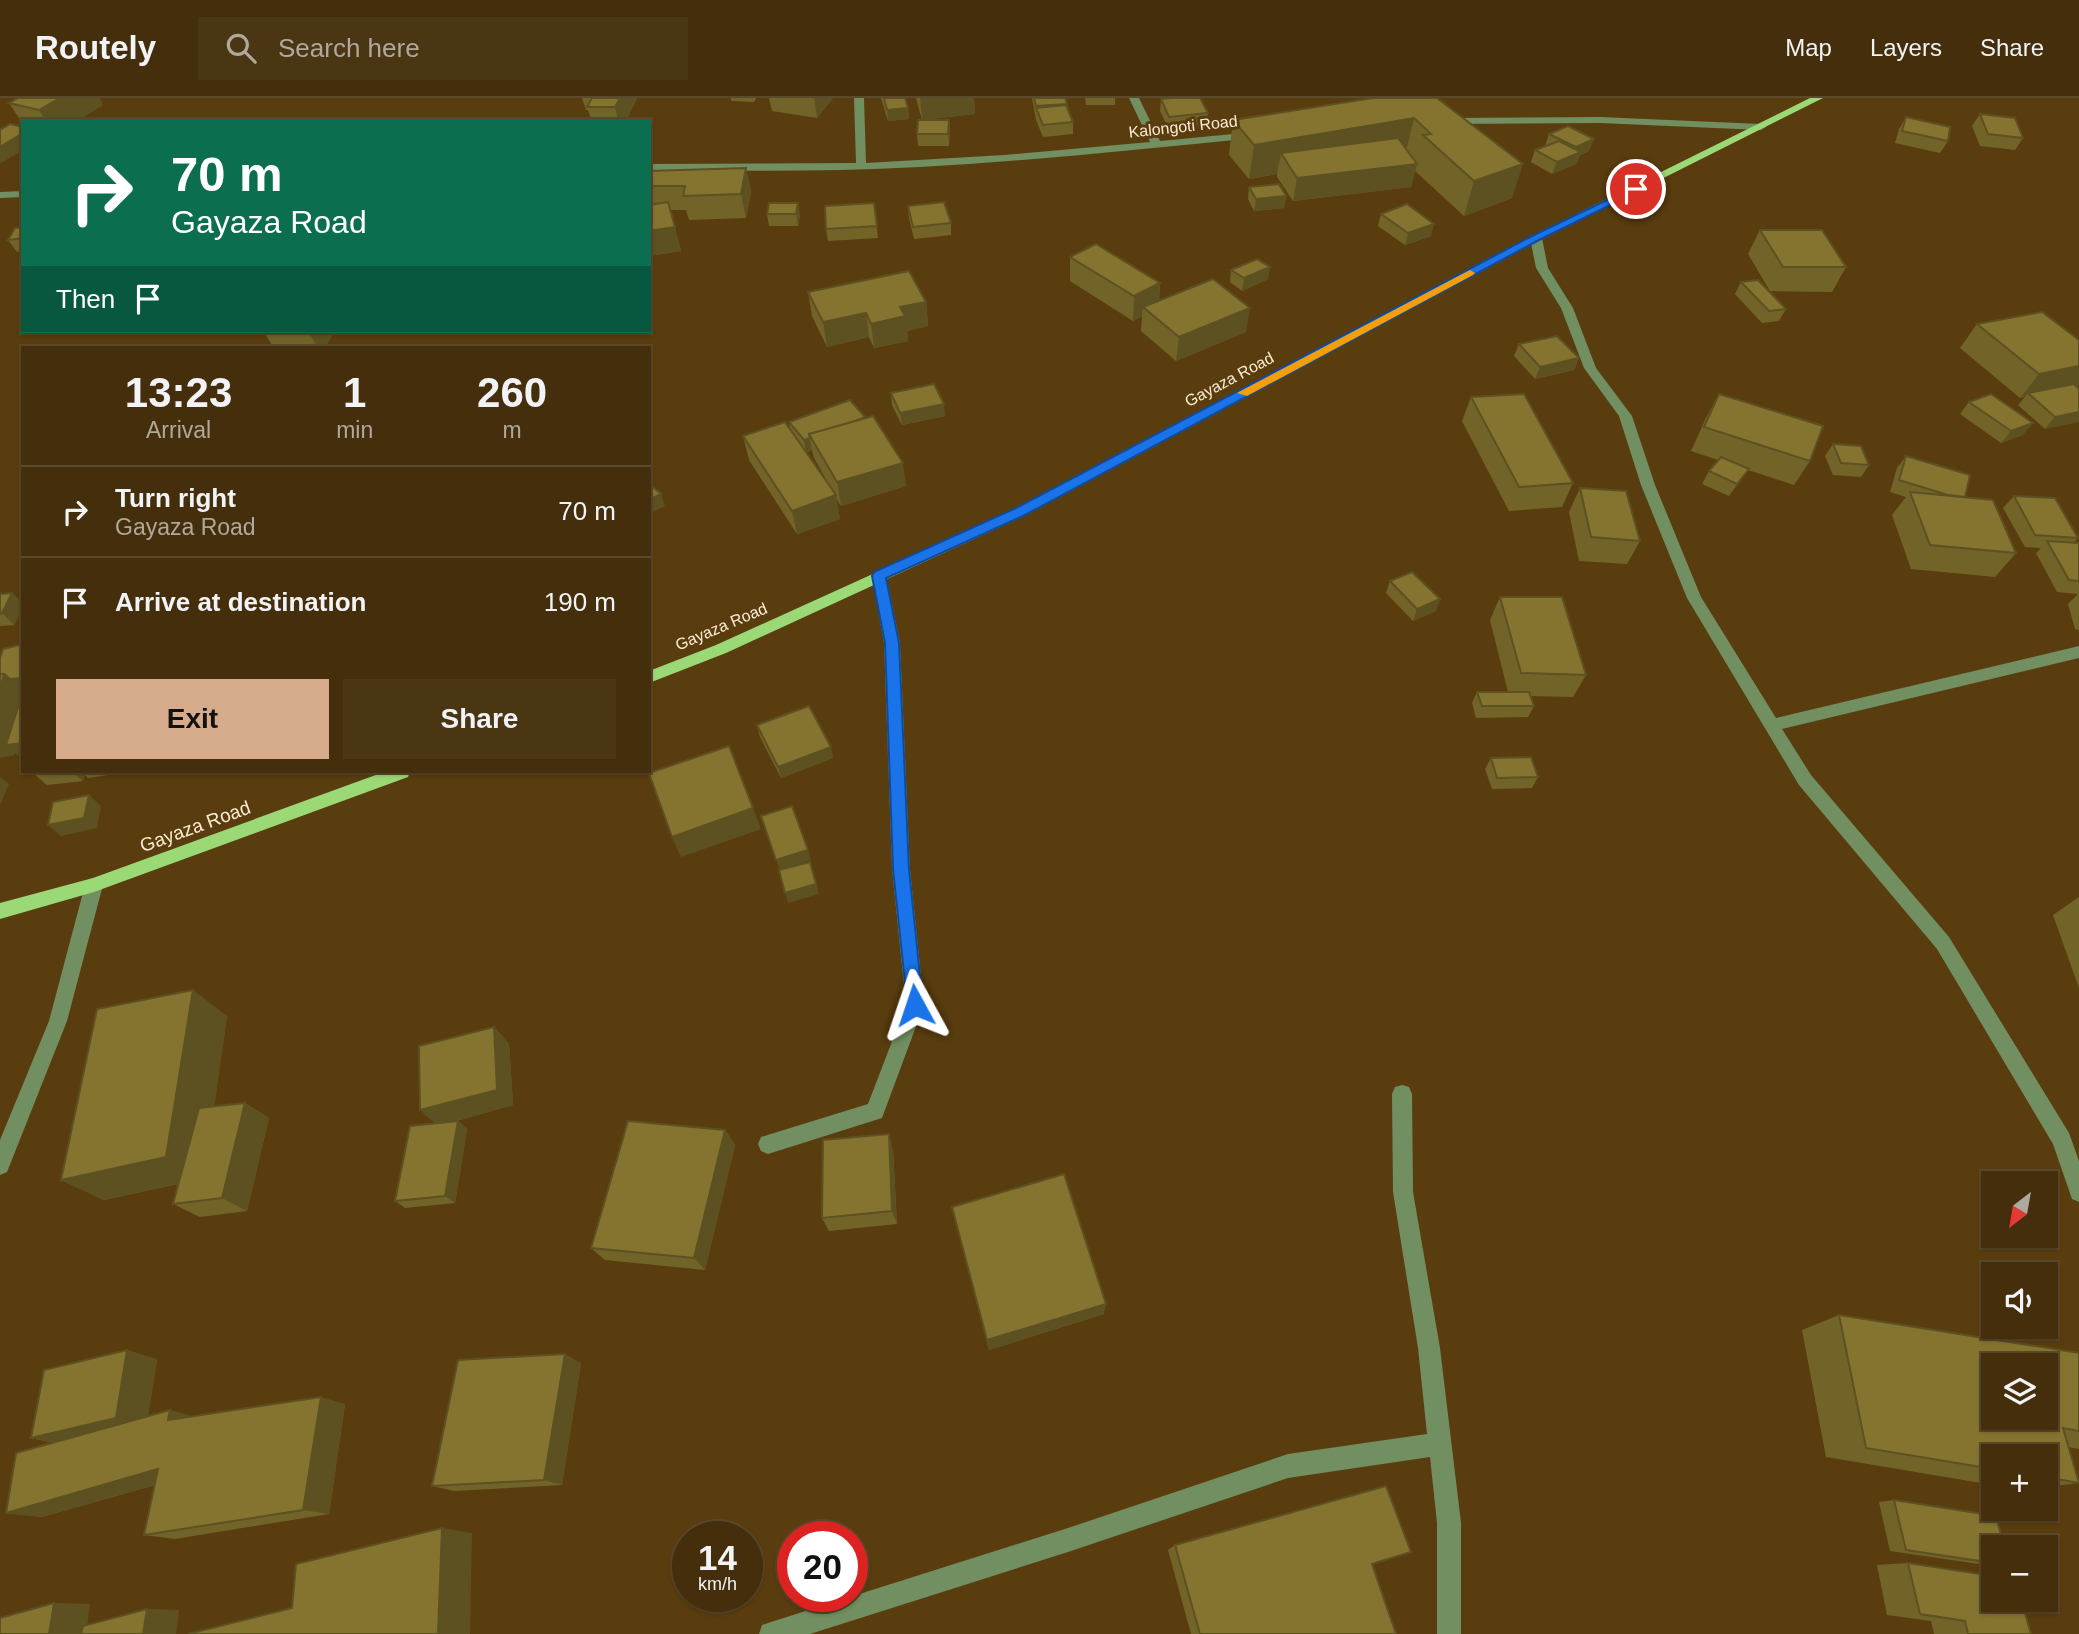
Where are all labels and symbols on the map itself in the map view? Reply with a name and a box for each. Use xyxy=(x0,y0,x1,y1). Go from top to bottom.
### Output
street label: Kalongoti Road xyxy=(1128,112,1238,141)
pin xyxy=(1606,159,1666,219)
street label: Gayaza Road xyxy=(1182,349,1276,410)
street label: Gayaza Road xyxy=(673,600,770,653)
street label: Gayaza Road xyxy=(137,797,253,856)
position arrow xyxy=(878,968,952,1042)
north arrow xyxy=(1981,1171,2058,1248)
speed limit sign: 20 xyxy=(777,1521,868,1612)

